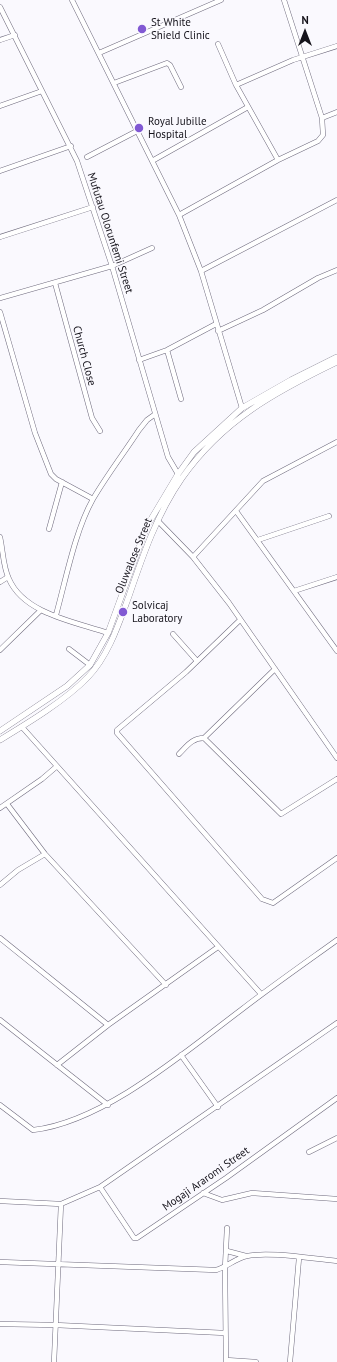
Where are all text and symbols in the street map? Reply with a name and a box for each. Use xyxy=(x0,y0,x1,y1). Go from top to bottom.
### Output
north arrow xyxy=(285,12,325,52)
text: N xyxy=(301,13,309,27)
place label: St White Shield Clinic xyxy=(151,16,210,42)
marker: St White Shield Clinic xyxy=(136,23,148,35)
place label: Royal Jubille Hospital xyxy=(148,115,207,141)
marker: Royal Jubille Hospital xyxy=(133,122,145,134)
street label: Mufutau Olorunfemi Street xyxy=(84,171,136,295)
street label: Church Close xyxy=(70,325,98,387)
street label: Oluwalose Street xyxy=(113,516,155,596)
place label: Solvicaj Laboratory xyxy=(132,599,182,625)
marker: Solvicaj Laboratory xyxy=(117,606,129,618)
street label: Mogaji Araromi Street xyxy=(160,1144,252,1214)

